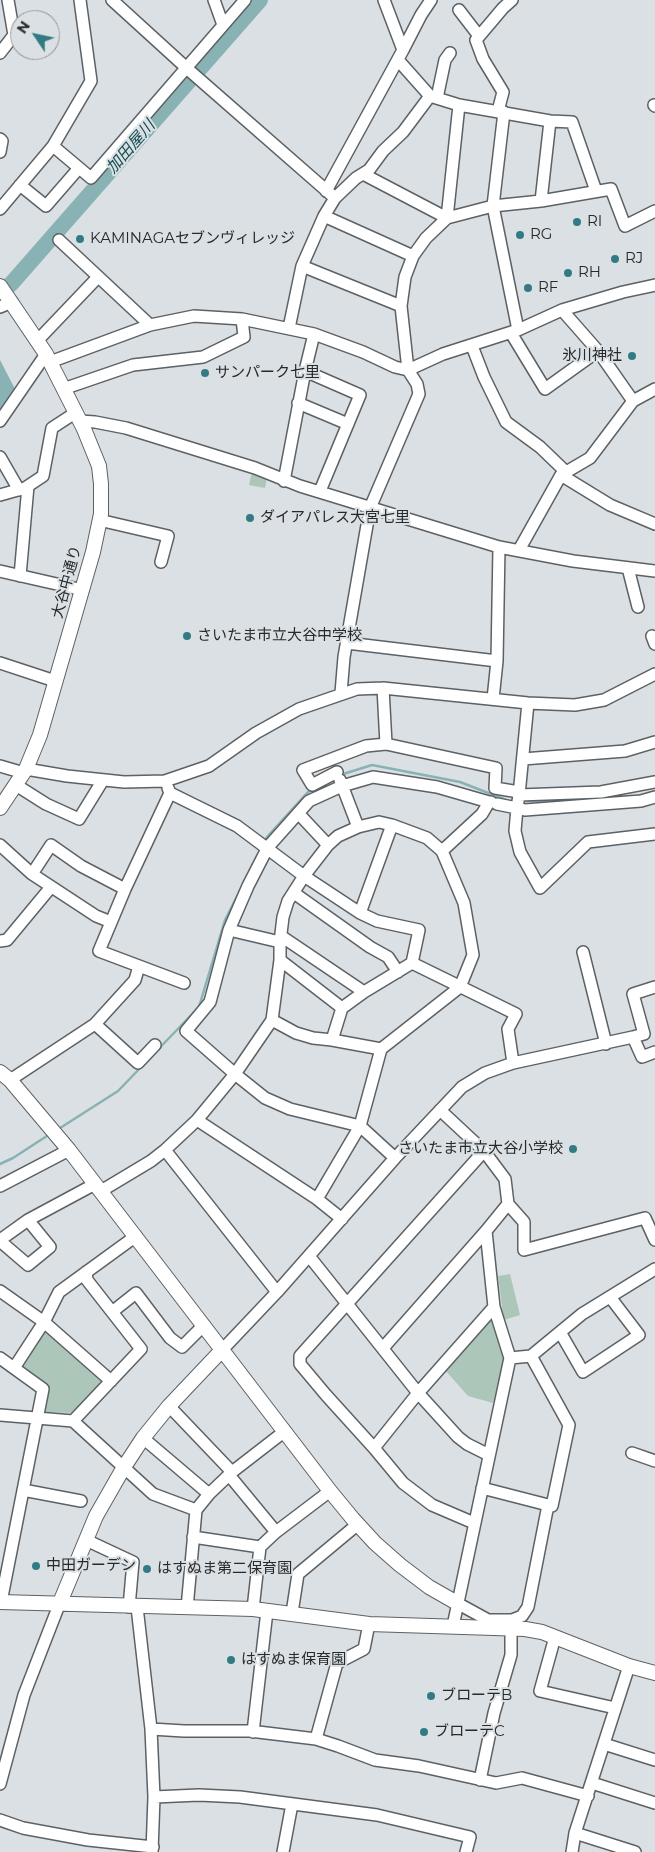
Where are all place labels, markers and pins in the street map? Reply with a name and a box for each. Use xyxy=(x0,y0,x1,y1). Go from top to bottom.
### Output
place label: RI xyxy=(587,213,602,231)
marker: RI xyxy=(571,216,583,228)
place label: RG xyxy=(530,226,552,244)
marker: RG xyxy=(514,229,526,241)
place label: KAMINAGAセブンヴィレッジ xyxy=(90,230,295,248)
marker: KAMINAGAセブンヴィレッジ xyxy=(74,233,86,245)
place label: RJ xyxy=(625,250,643,268)
marker: RJ xyxy=(609,253,621,265)
place label: RH xyxy=(578,264,601,282)
marker: RH xyxy=(562,267,574,279)
place label: RF xyxy=(538,279,558,297)
marker: RF xyxy=(522,282,534,294)
place label: 氷川神社 xyxy=(562,347,622,365)
marker: 氷川神社 xyxy=(626,350,638,362)
place label: サンパーク七里 xyxy=(215,364,320,382)
marker: サンパーク七里 xyxy=(199,367,211,379)
place label: ダイアパレス大宮七里 xyxy=(260,509,410,527)
marker: ダイアパレス大宮七里 xyxy=(244,512,256,524)
place label: さいたま市立大谷中学校 xyxy=(197,627,362,645)
marker: さいたま市立大谷中学校 xyxy=(181,630,193,642)
place label: さいたま市立大谷小学校 xyxy=(398,1140,563,1158)
marker: さいたま市立大谷小学校 xyxy=(567,1143,579,1155)
place label: 中田ガーデン xyxy=(46,1557,136,1575)
marker: 中田ガーデン xyxy=(30,1560,42,1572)
place label: はすぬま第二保育園 xyxy=(157,1560,292,1578)
marker: はすぬま第二保育園 xyxy=(141,1563,153,1575)
place label: はすぬま保育園 xyxy=(241,1651,346,1669)
marker: はすぬま保育園 xyxy=(225,1654,237,1666)
place label: ブローテB xyxy=(441,1687,512,1705)
marker: ブローテB xyxy=(425,1690,437,1702)
place label: ブローテC xyxy=(434,1723,505,1741)
marker: ブローテC xyxy=(418,1726,430,1738)

